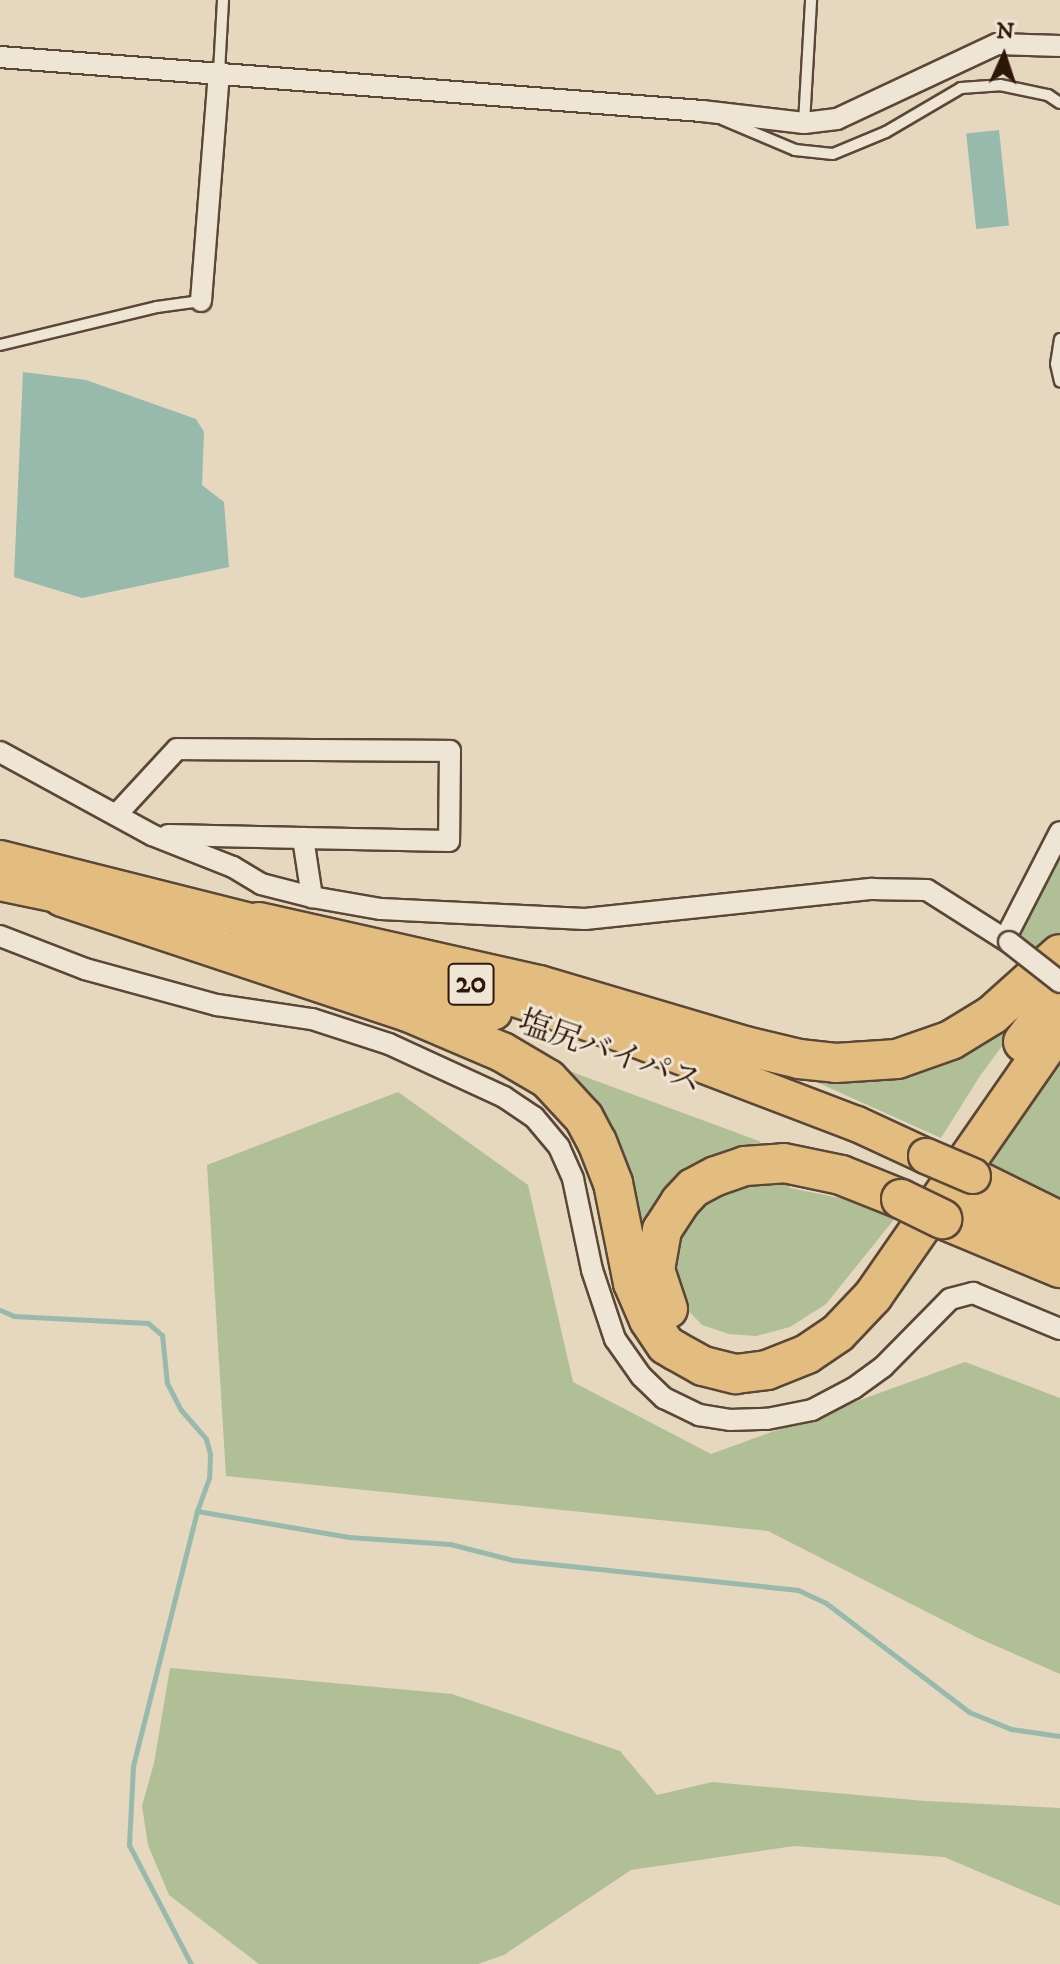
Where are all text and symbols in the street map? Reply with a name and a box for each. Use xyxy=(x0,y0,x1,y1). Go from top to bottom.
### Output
north arrow xyxy=(964,16,1044,96)
text: N xyxy=(996,18,1015,45)
road number: 20 xyxy=(447,958,495,1010)
street label: 塩尻バイパス xyxy=(513,1004,707,1102)

